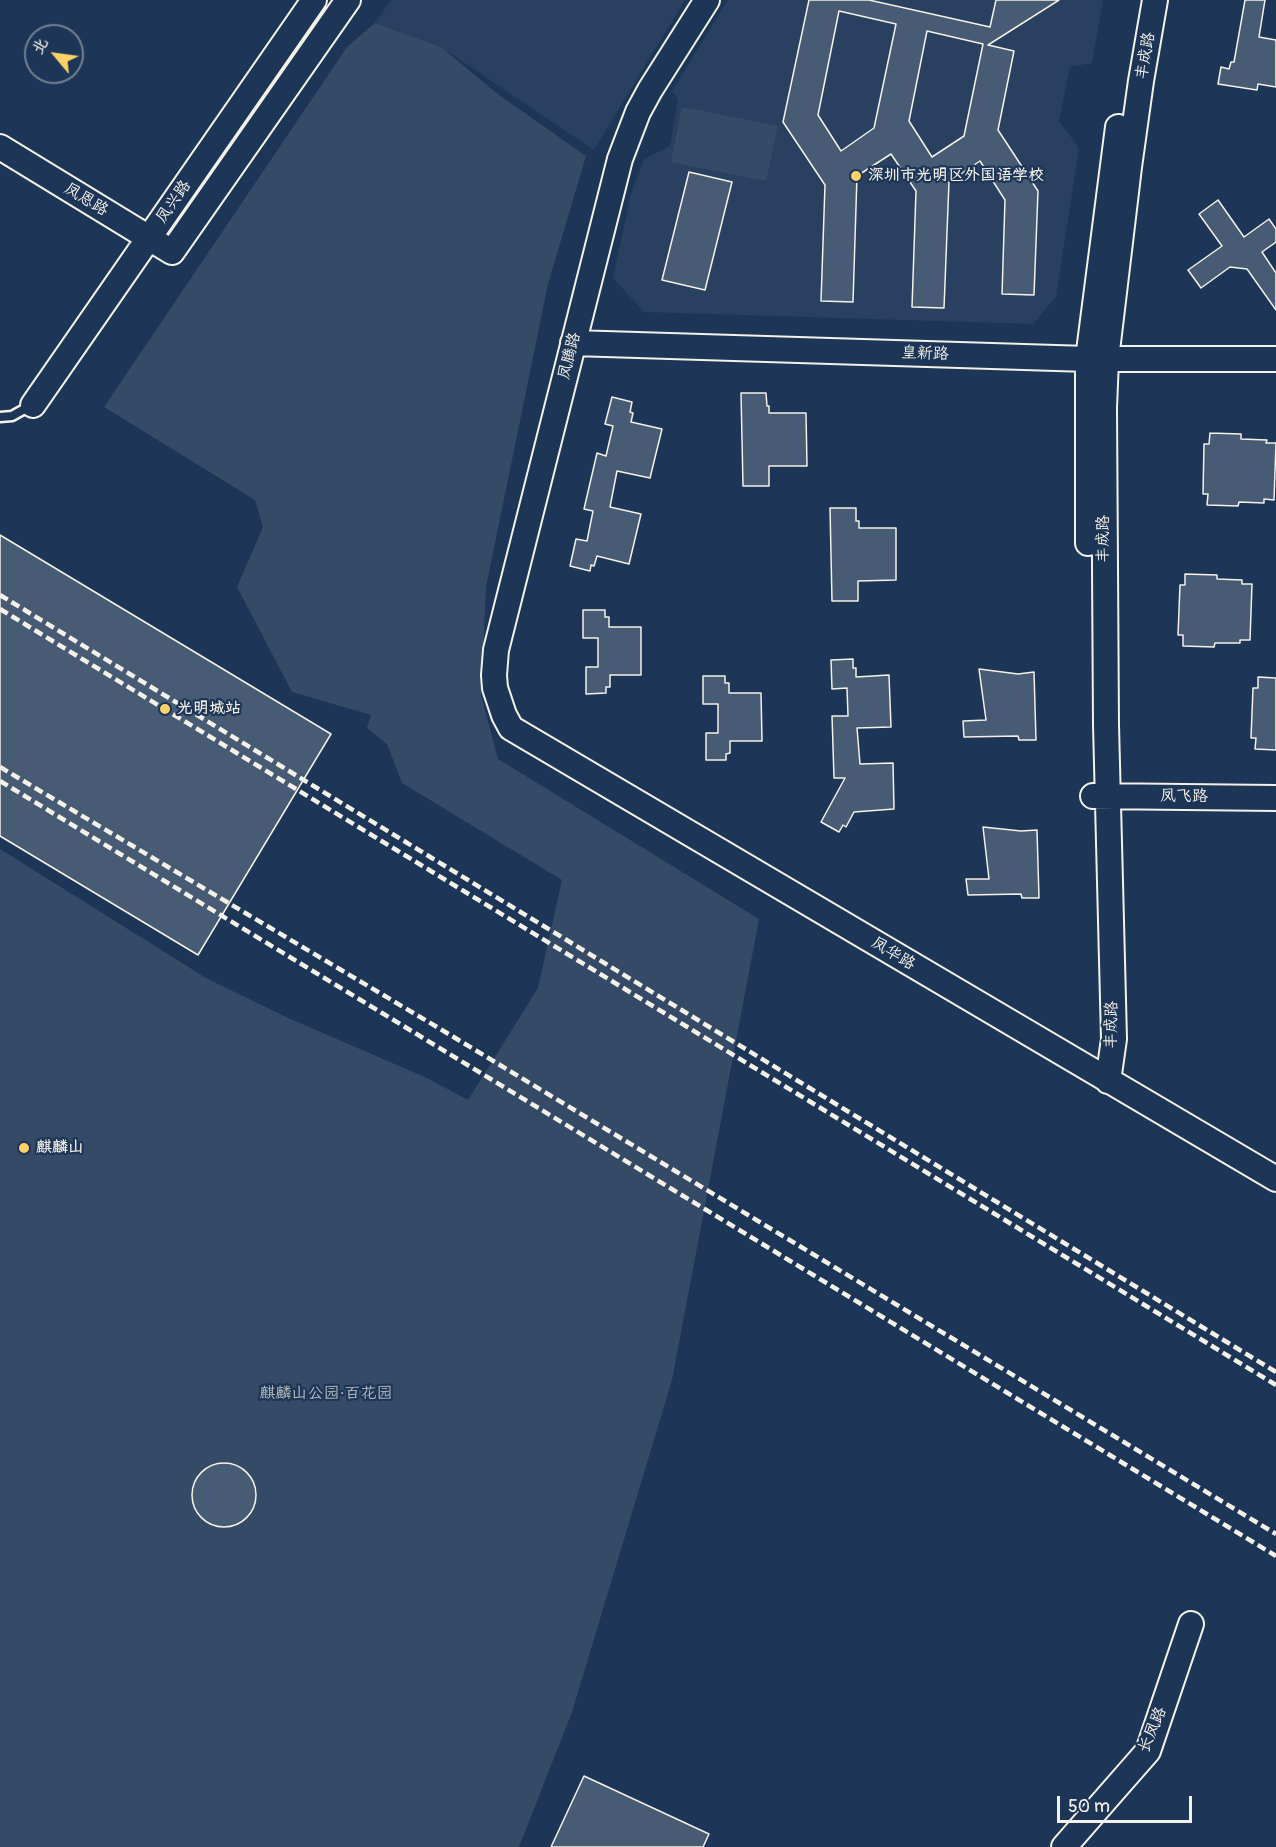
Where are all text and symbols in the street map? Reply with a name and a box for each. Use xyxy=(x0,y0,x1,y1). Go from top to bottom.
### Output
north arrow xyxy=(24,24,84,84)
street label: 丰成路 xyxy=(1132,31,1160,81)
text: 北 xyxy=(27,34,53,58)
place label: 深圳市光明区外国语学校 xyxy=(868,166,1044,186)
marker: 深圳市光明区外国语学校 xyxy=(849,169,863,183)
street label: 凤兴路 xyxy=(152,177,196,227)
street label: 凤恩路 xyxy=(60,179,112,221)
street label: 凤腾路 xyxy=(555,330,585,382)
street label: 皇新路 xyxy=(901,344,949,364)
street label: 丰成路 xyxy=(1094,515,1114,563)
place label: 光明城站 xyxy=(177,699,241,719)
marker: 光明城站 xyxy=(158,702,172,716)
street label: 凤飞路 xyxy=(1160,787,1208,807)
street label: 凤华路 xyxy=(867,933,919,975)
street label: 丰成路 xyxy=(1102,1001,1122,1049)
place label: 麒麟山 xyxy=(36,1138,84,1158)
marker: 麒麟山 xyxy=(17,1141,31,1155)
park label: 麒麟山公园·百花园 xyxy=(259,1384,393,1404)
street label: 长凤路 xyxy=(1135,1704,1171,1756)
scale bar xyxy=(1060,1784,1195,1822)
text: 50 m xyxy=(1068,1795,1110,1818)

